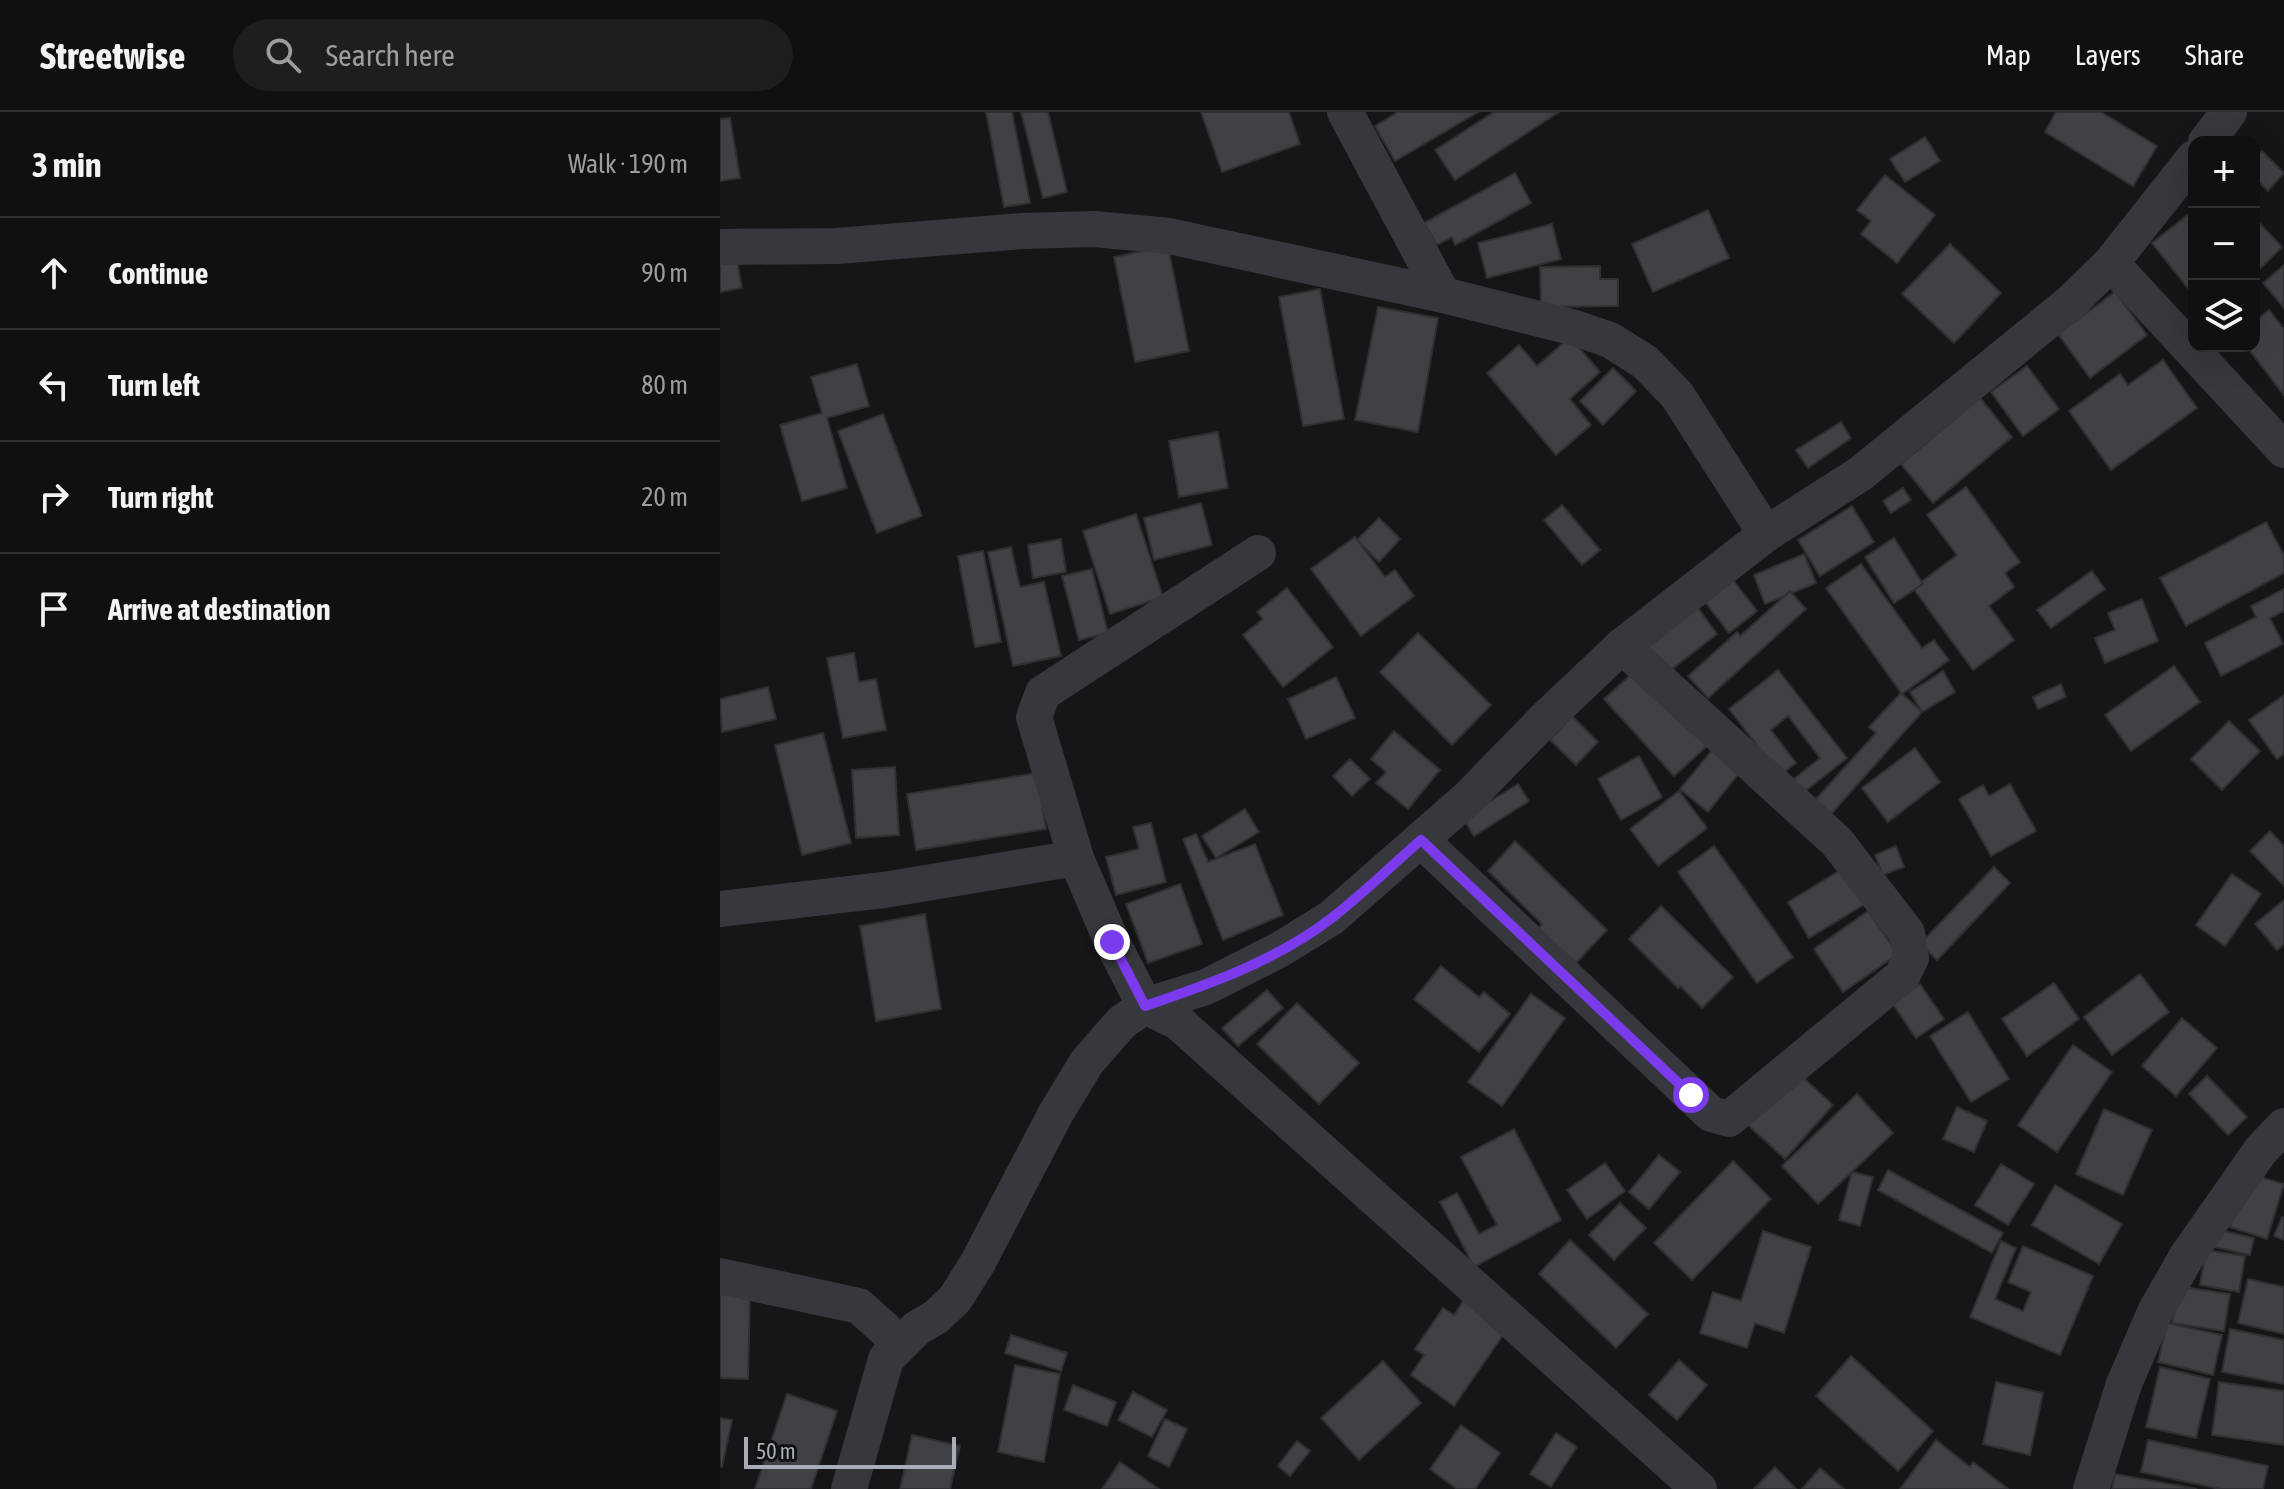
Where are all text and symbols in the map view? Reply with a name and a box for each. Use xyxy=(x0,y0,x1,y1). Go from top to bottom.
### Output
search box xyxy=(233,19,793,91)
icon: search xyxy=(261,33,305,77)
text: Streetwise xyxy=(40,34,185,77)
text: Search here xyxy=(325,38,455,72)
text: Map xyxy=(1986,39,2031,71)
text: Layers xyxy=(2075,39,2141,71)
text: Share xyxy=(2185,39,2244,71)
map controls xyxy=(2188,136,2260,352)
button: + xyxy=(2188,136,2260,208)
text: 3 min xyxy=(32,145,101,184)
text: Walk · 190 m xyxy=(568,149,688,179)
button: − xyxy=(2188,208,2260,280)
icon: ahead xyxy=(32,251,76,295)
text: Continue xyxy=(108,256,208,290)
text: 90 m xyxy=(641,258,688,288)
button: layers xyxy=(2188,280,2260,352)
icon: left xyxy=(32,363,76,407)
text: Turn left xyxy=(108,368,200,402)
text: 80 m xyxy=(641,370,688,400)
icon: right xyxy=(32,475,76,519)
text: Turn right xyxy=(108,480,214,514)
text: 20 m xyxy=(641,482,688,512)
icon: arrive xyxy=(32,587,76,631)
text: Arrive at destination xyxy=(108,592,330,626)
route end xyxy=(1094,924,1130,960)
route start xyxy=(1673,1077,1709,1113)
scale bar xyxy=(744,1433,956,1469)
text: 50 m xyxy=(756,1438,796,1464)

